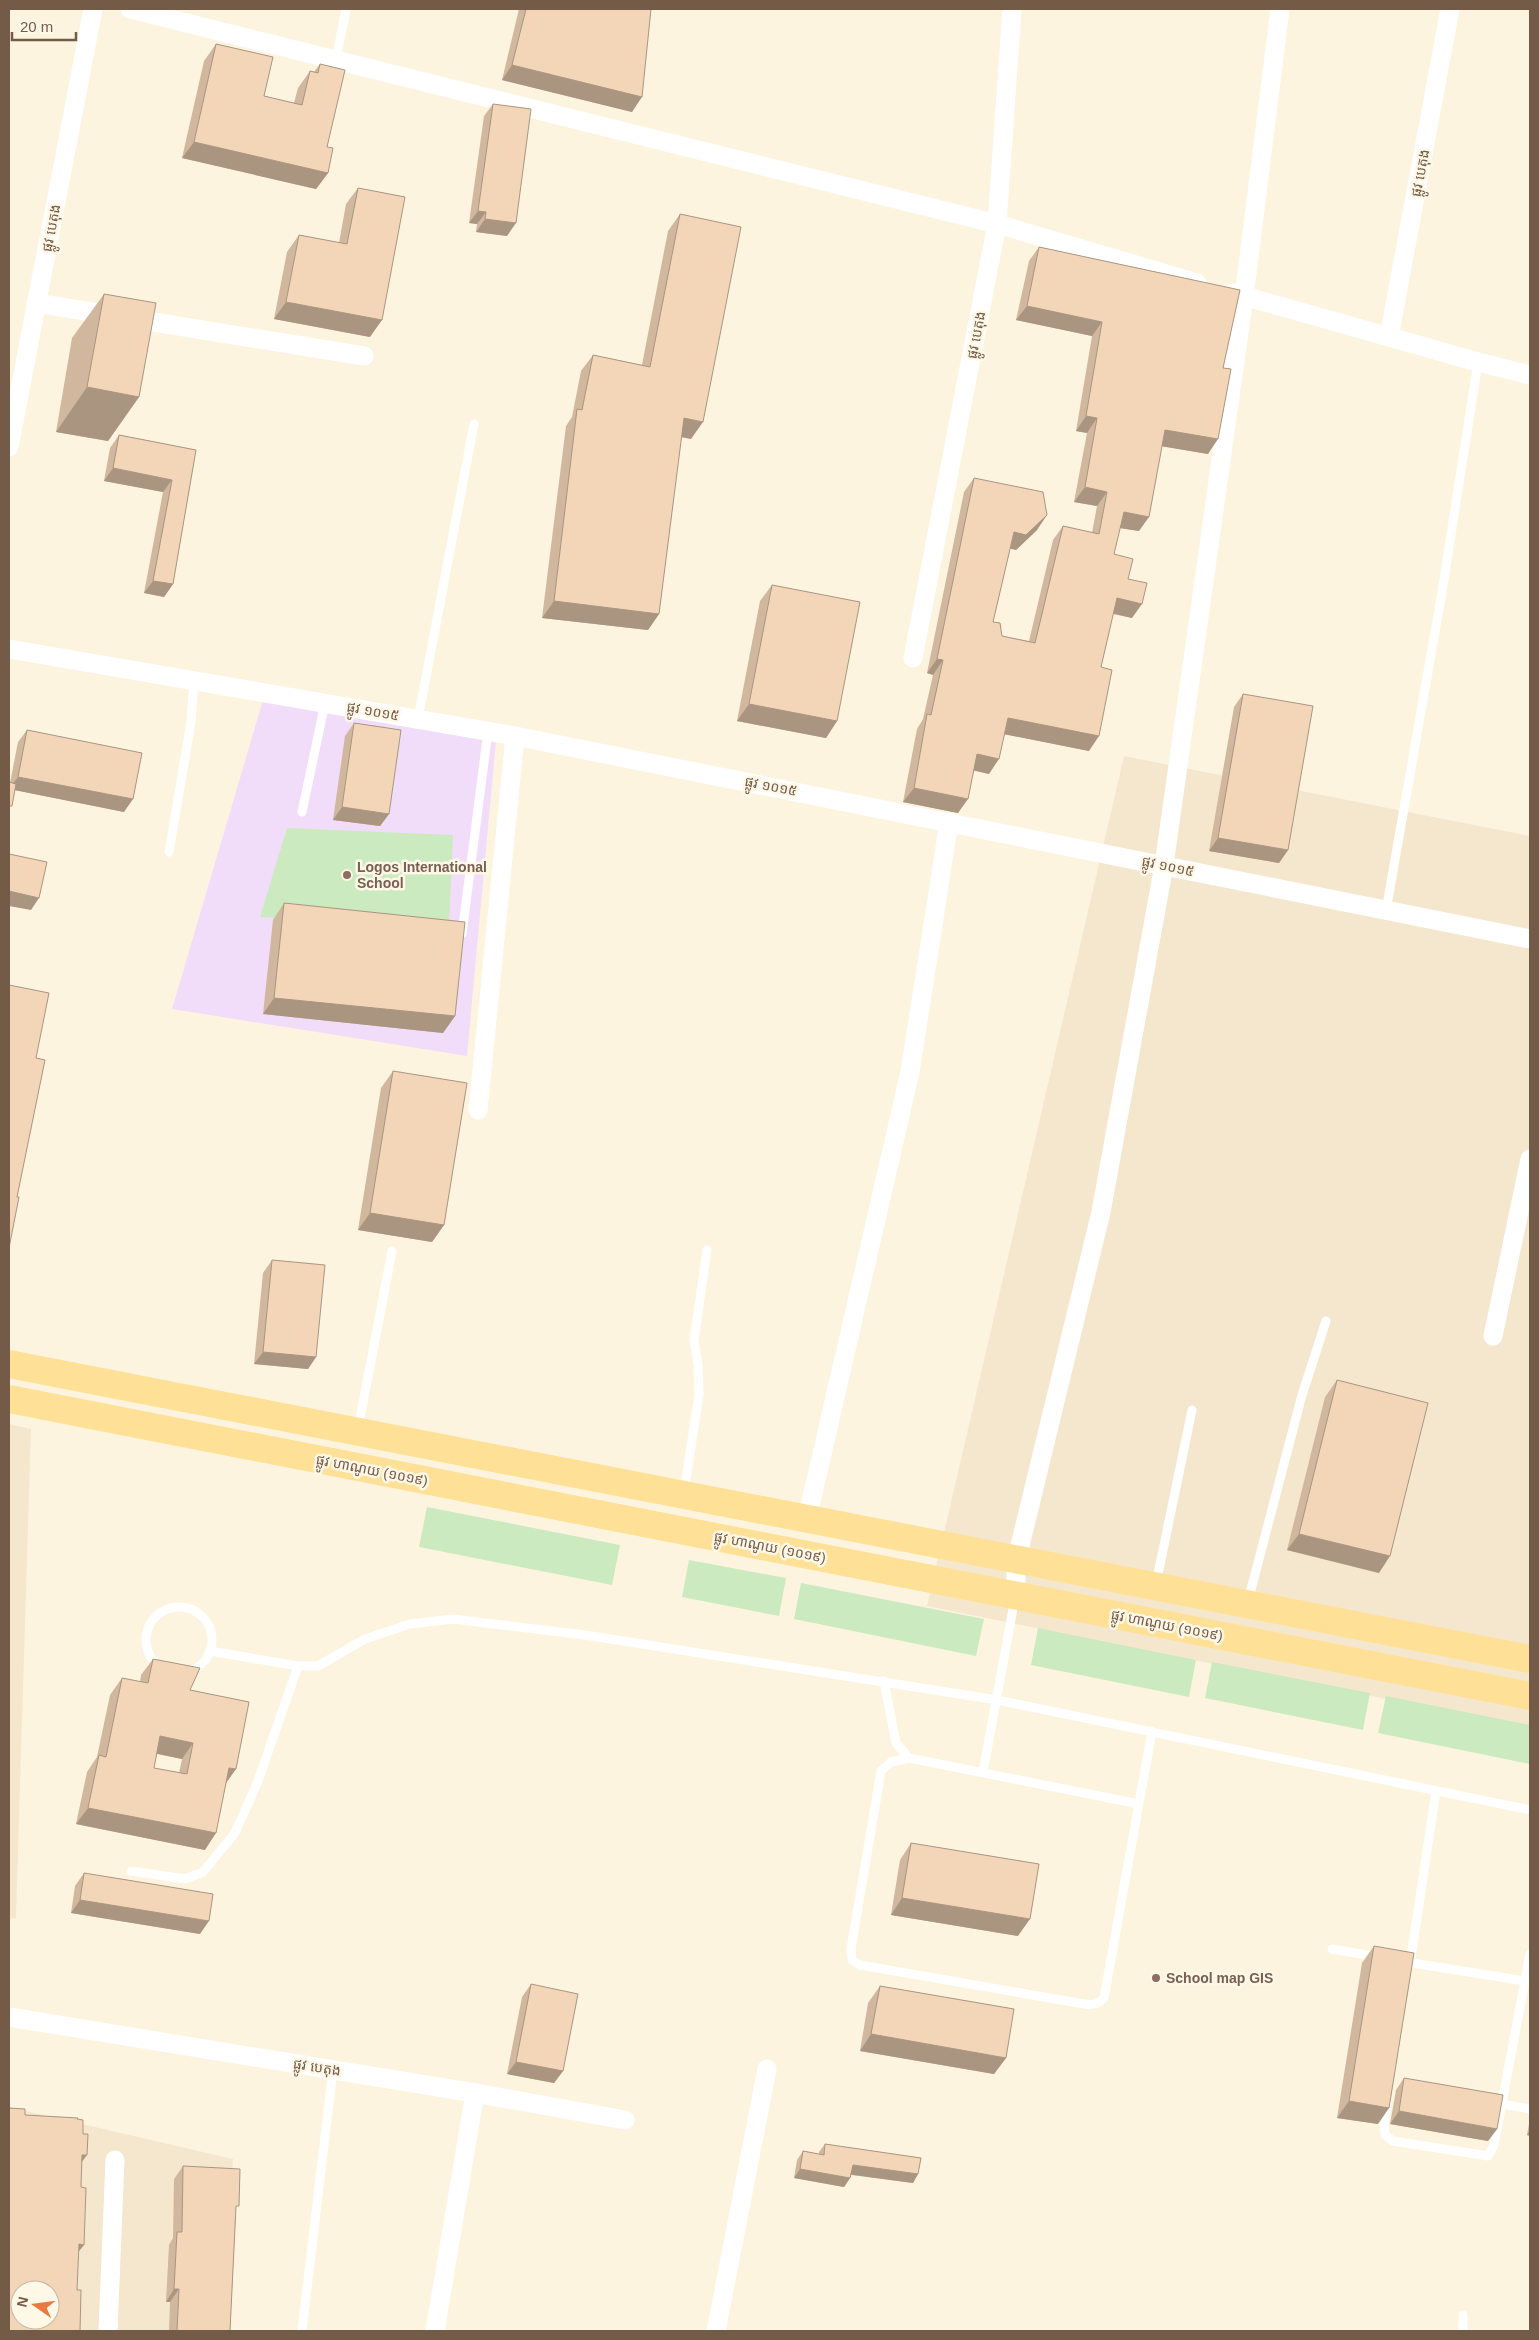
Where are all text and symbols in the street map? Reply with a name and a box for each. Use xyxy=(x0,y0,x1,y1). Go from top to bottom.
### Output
scale bar xyxy=(12,10,76,42)
text: 20 m xyxy=(20,18,53,35)
street label: ផ្លូវ បេតុង xyxy=(1408,148,1437,199)
street label: ផ្លូវ បេតុង xyxy=(39,203,68,254)
street label: ផ្លូវ បេតុង xyxy=(964,310,993,361)
street label: ផ្លូវ ១០១៥ xyxy=(345,699,400,728)
street label: ផ្លូវ ១០១៥ xyxy=(743,773,798,803)
street label: ផ្លូវ ១០១៥ xyxy=(1140,853,1196,883)
place label: Logos International School xyxy=(357,859,487,891)
marker: Logos International School xyxy=(341,869,353,881)
street label: ផ្លូវ ហាណូយ (១០១៩) xyxy=(314,1451,429,1493)
street label: ផ្លូវ ហាណូយ (១០១៩) xyxy=(712,1528,827,1570)
street label: ផ្លូវ ហាណូយ (១០១៩) xyxy=(1109,1606,1224,1648)
place label: School map GIS xyxy=(1166,1970,1273,1986)
marker: School map GIS xyxy=(1150,1972,1162,1984)
street label: ផ្លូវ បេតុង xyxy=(291,2055,342,2083)
north arrow xyxy=(10,2280,60,2330)
text: N xyxy=(13,2295,31,2309)

